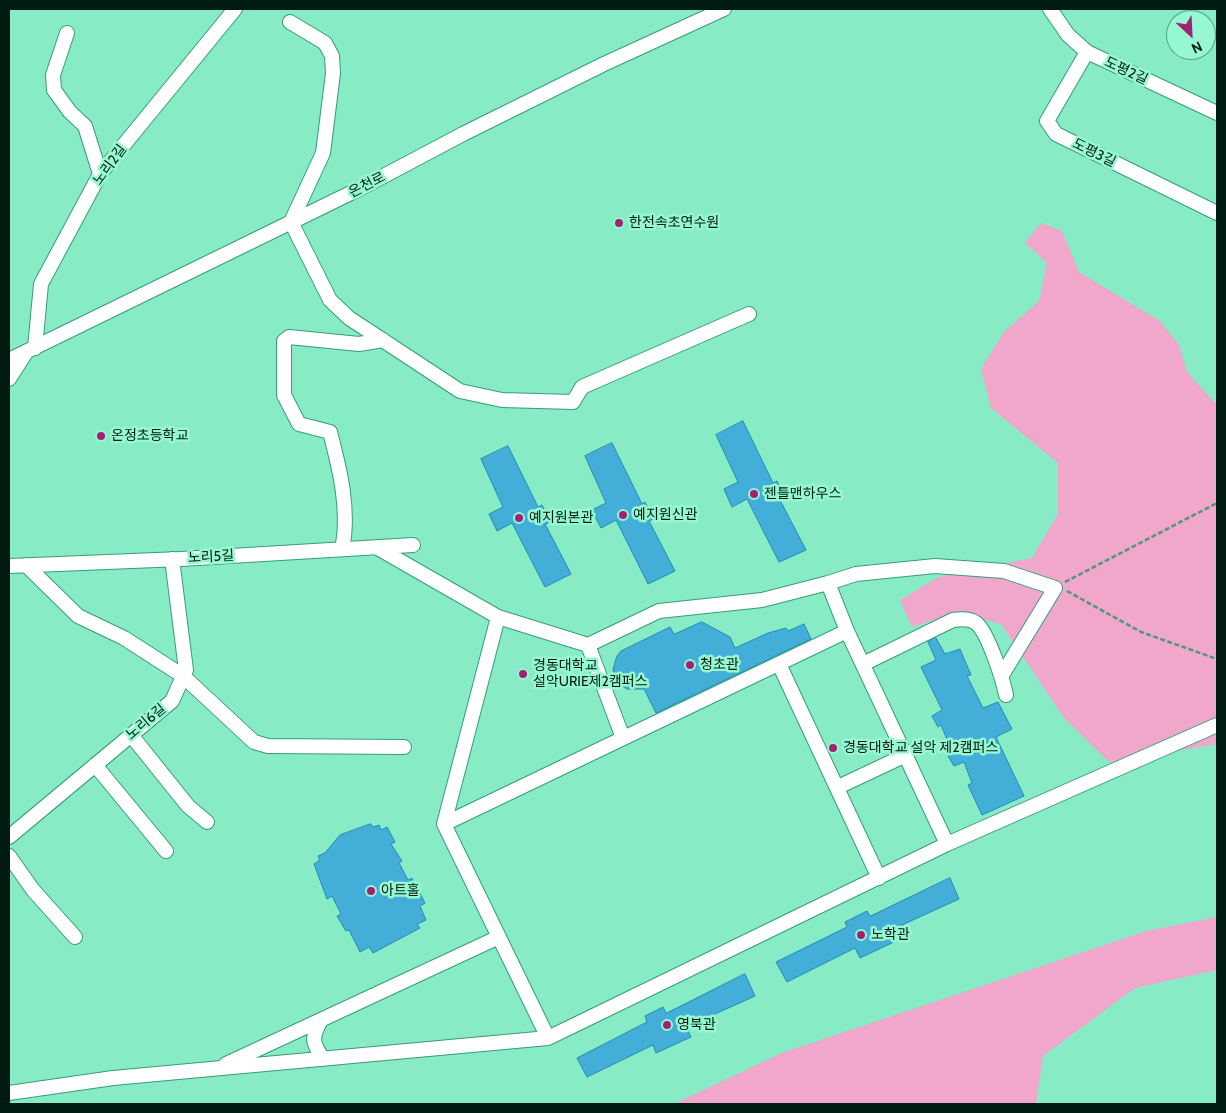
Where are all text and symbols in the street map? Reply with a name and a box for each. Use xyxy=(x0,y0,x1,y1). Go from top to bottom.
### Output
north arrow xyxy=(1166,10,1216,60)
text: N xyxy=(1189,37,1205,58)
street label: 도평2길 xyxy=(1102,54,1150,88)
street label: 도평3길 xyxy=(1070,135,1118,171)
street label: 노리2길 xyxy=(90,141,130,189)
street label: 온천로 xyxy=(346,169,388,201)
place label: 한전속초연수원 xyxy=(629,215,719,231)
marker: 한전속초연수원 xyxy=(613,217,625,229)
place label: 온정초등학교 xyxy=(111,428,188,444)
marker: 온정초등학교 xyxy=(95,430,107,442)
place label: 젠틀맨하우스 xyxy=(764,486,841,502)
marker: 젠틀맨하우스 xyxy=(748,488,760,500)
place label: 예지원신관 xyxy=(633,507,697,523)
marker: 예지원신관 xyxy=(617,509,629,521)
place label: 예지원본관 xyxy=(529,510,593,526)
marker: 예지원본관 xyxy=(513,512,525,524)
street label: 노리5길 xyxy=(187,547,235,567)
place label: 청초관 xyxy=(700,657,739,673)
place label: 경동대학교 설악URIE제2캠퍼스 xyxy=(533,658,648,690)
marker: 청초관 xyxy=(684,659,696,671)
marker: 경동대학교 설악URIE제2캠퍼스 xyxy=(517,668,529,680)
street label: 노리6길 xyxy=(123,701,169,743)
place label: 경동대학교 설악 제2캠퍼스 xyxy=(843,740,998,756)
marker: 경동대학교 설악 제2캠퍼스 xyxy=(827,742,839,754)
place label: 아트홀 xyxy=(381,883,420,899)
marker: 아트홀 xyxy=(365,885,377,897)
place label: 노학관 xyxy=(871,927,910,943)
marker: 노학관 xyxy=(855,929,867,941)
place label: 영북관 xyxy=(677,1017,716,1033)
marker: 영북관 xyxy=(661,1019,673,1031)

